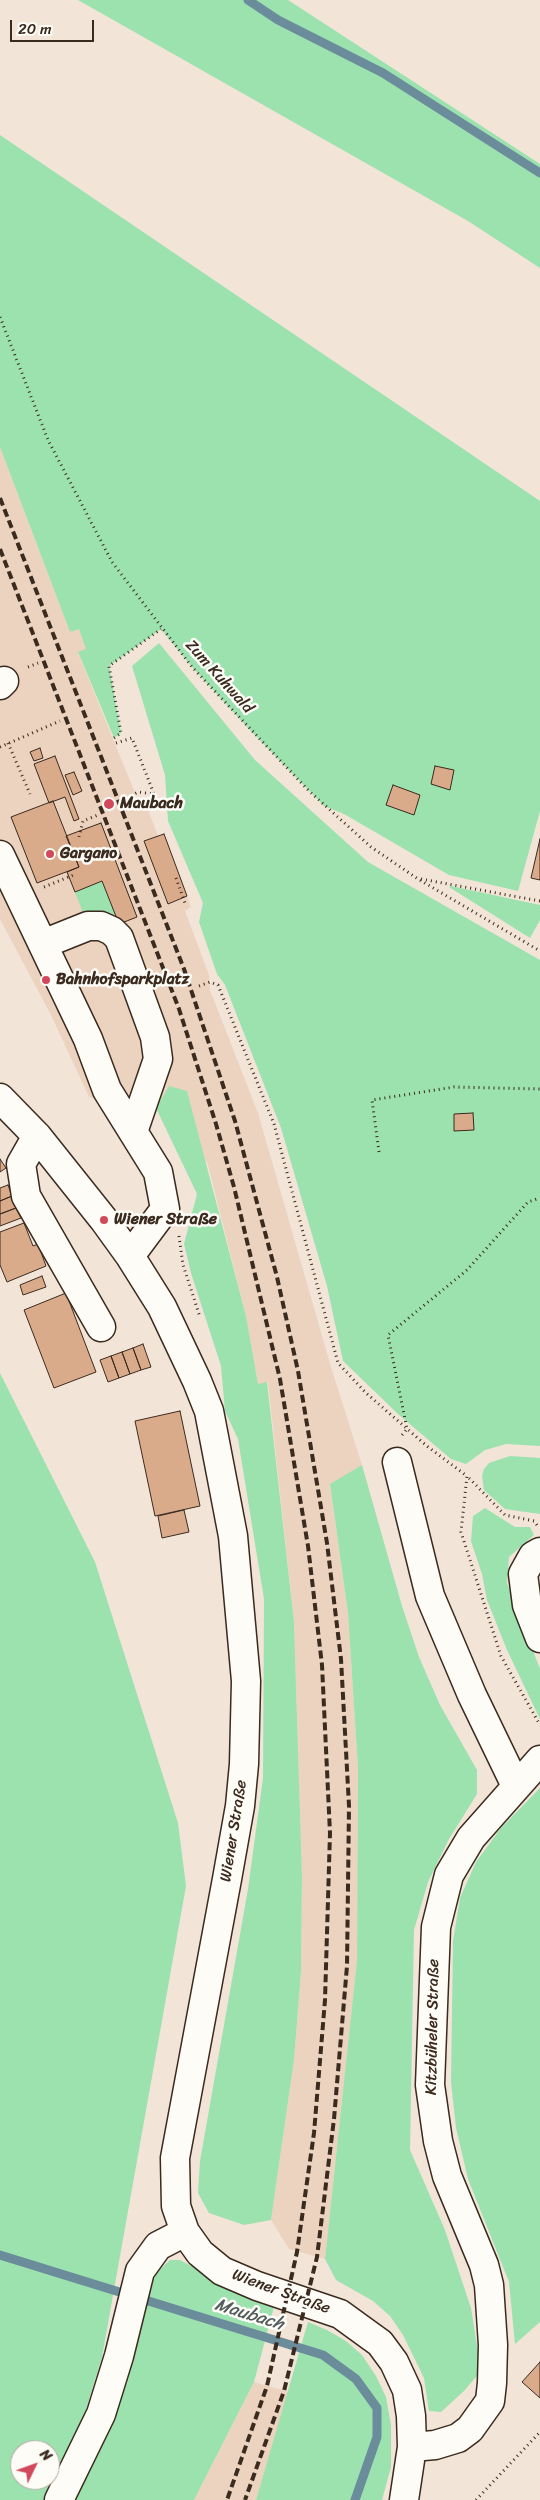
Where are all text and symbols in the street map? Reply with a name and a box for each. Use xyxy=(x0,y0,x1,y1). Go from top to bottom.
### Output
scale bar xyxy=(12,10,96,42)
text: 20 m xyxy=(18,16,52,42)
street label: Zum Kuhwald xyxy=(181,636,257,718)
place label: Maubach xyxy=(120,794,183,814)
marker: Maubach xyxy=(102,797,116,811)
place label: Gargano xyxy=(60,844,117,864)
marker: Gargano xyxy=(44,848,56,860)
place label: Bahnhofsparkplatz xyxy=(56,970,189,990)
marker: Bahnhofsparkplatz xyxy=(40,974,52,986)
place label: Wiener Straße xyxy=(114,1210,217,1230)
marker: Wiener Straße xyxy=(98,1214,110,1226)
street label: Wiener Straße xyxy=(216,1779,252,1883)
street label: Kitzbüheler Straße xyxy=(422,1959,444,2095)
street label: Wiener Straße xyxy=(229,2265,333,2319)
water label: Maubach xyxy=(212,2294,286,2336)
north arrow xyxy=(10,2440,60,2490)
text: N xyxy=(33,2443,58,2467)

